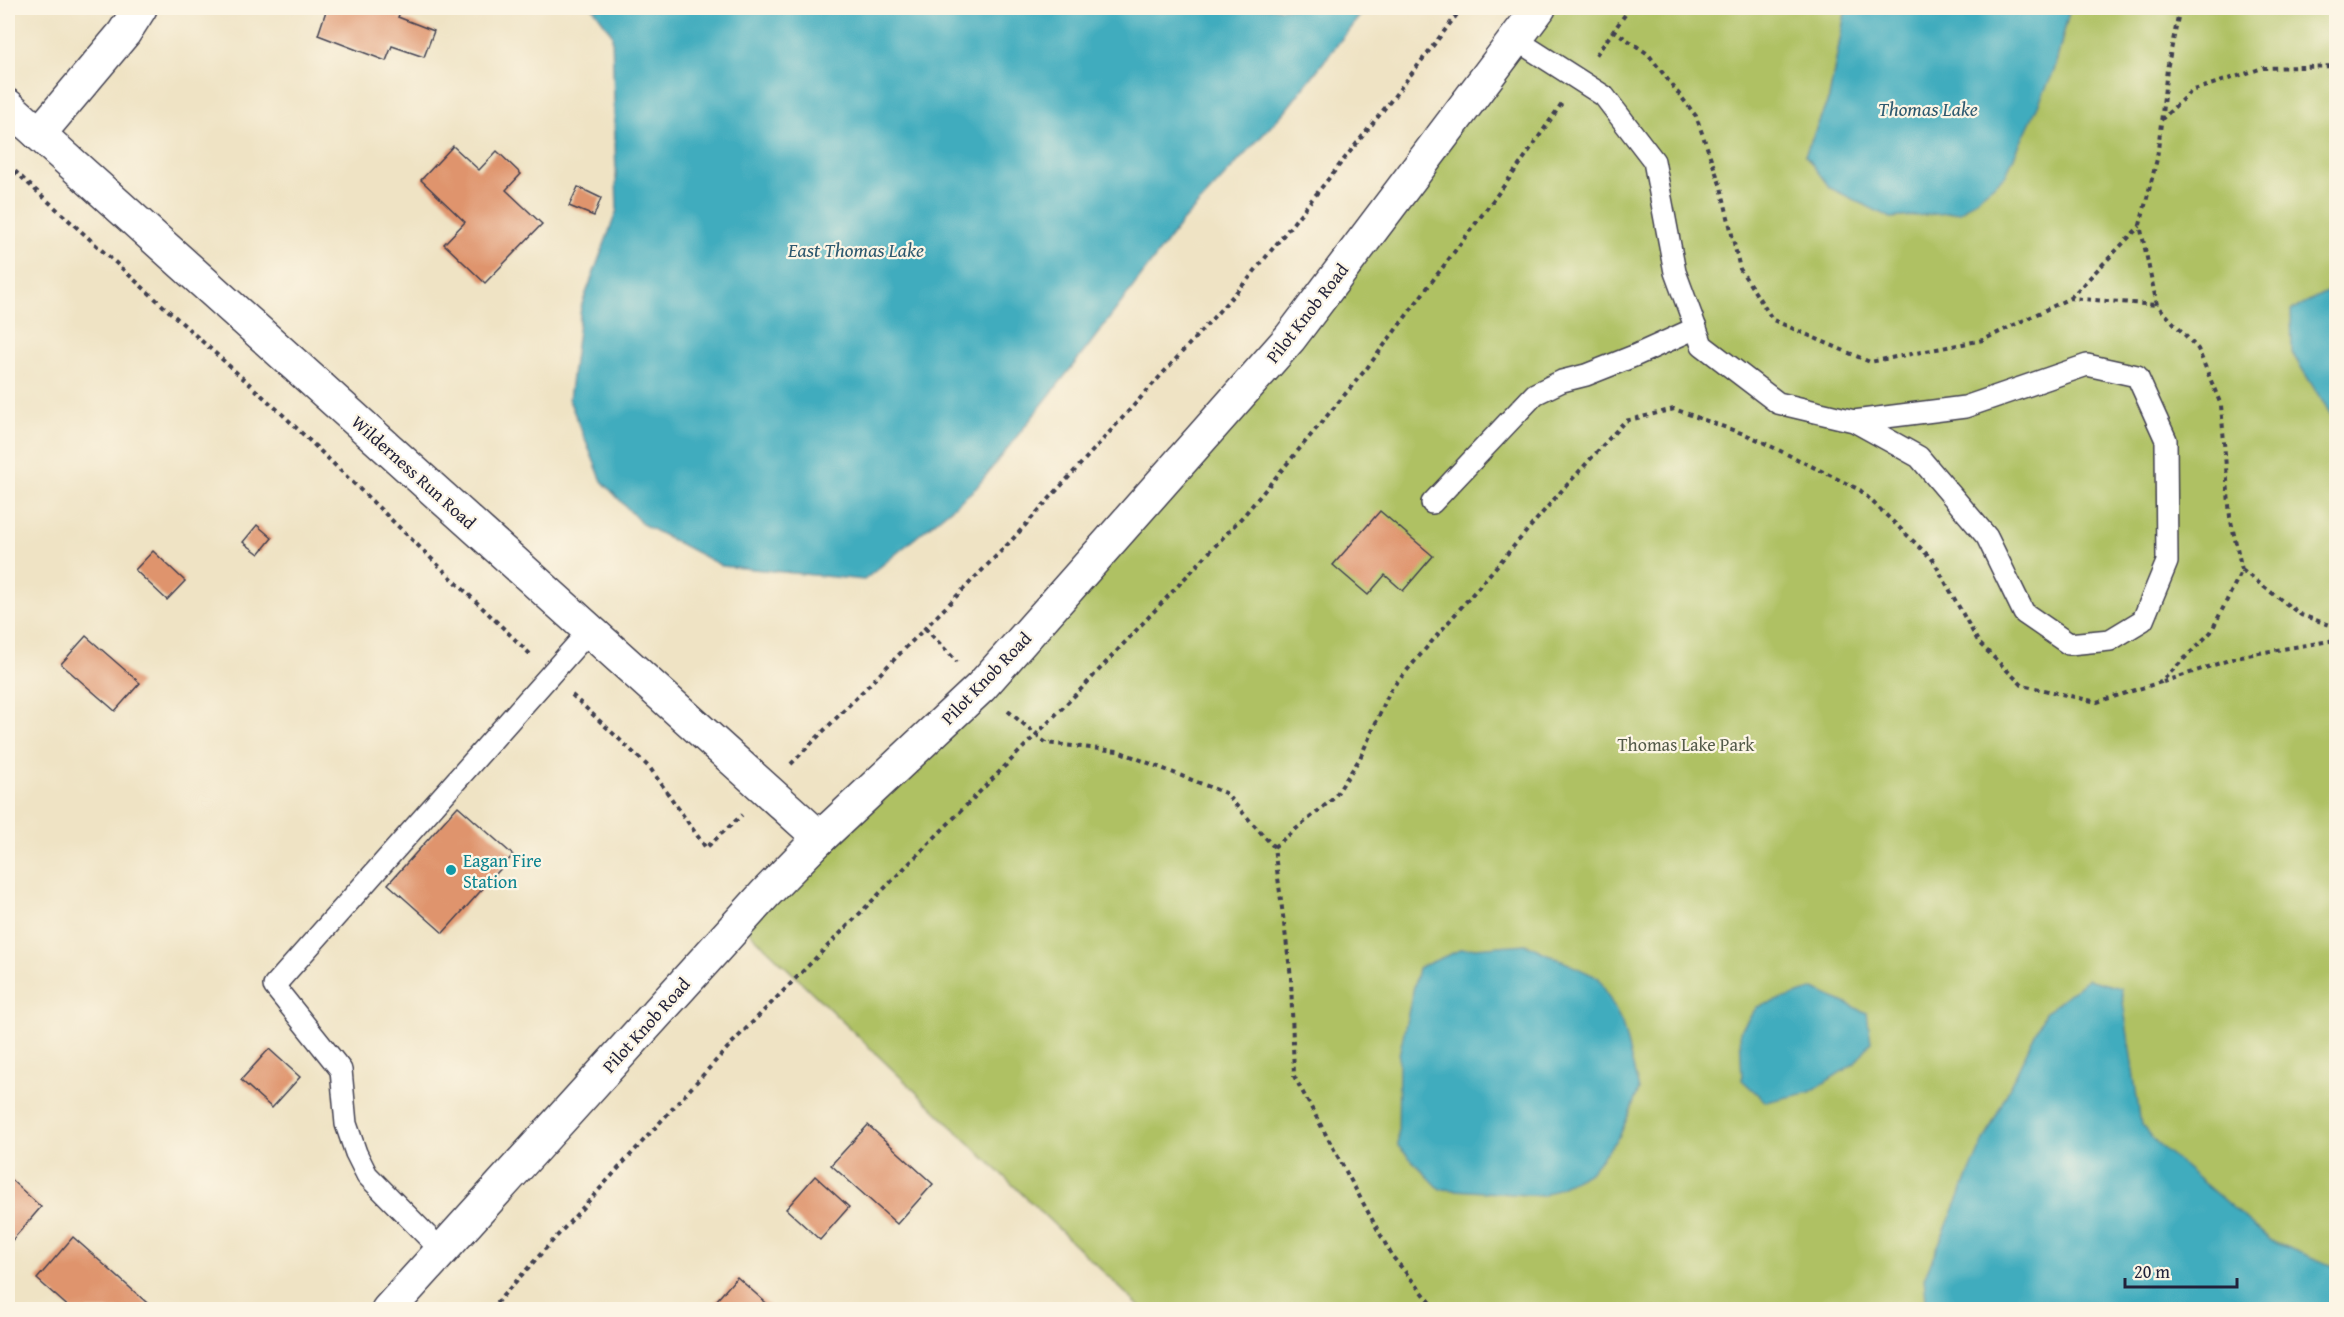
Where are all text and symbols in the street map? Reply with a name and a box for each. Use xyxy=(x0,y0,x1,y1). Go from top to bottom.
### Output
water label: Thomas Lake xyxy=(1878,94,1978,123)
water label: East Thomas Lake xyxy=(787,235,924,264)
street label: Pilot Knob Road xyxy=(1259,257,1355,369)
street label: Wilderness Run Road xyxy=(346,409,483,536)
street label: Pilot Knob Road xyxy=(935,625,1038,731)
park label: Thomas Lake Park xyxy=(1618,731,1755,758)
place label: Eagan Fire Station xyxy=(463,847,542,895)
marker: Eagan Fire Station xyxy=(444,863,458,877)
street label: Pilot Knob Road xyxy=(596,971,696,1079)
scale bar xyxy=(2125,1251,2238,1289)
text: 20 m xyxy=(2134,1258,2170,1285)

